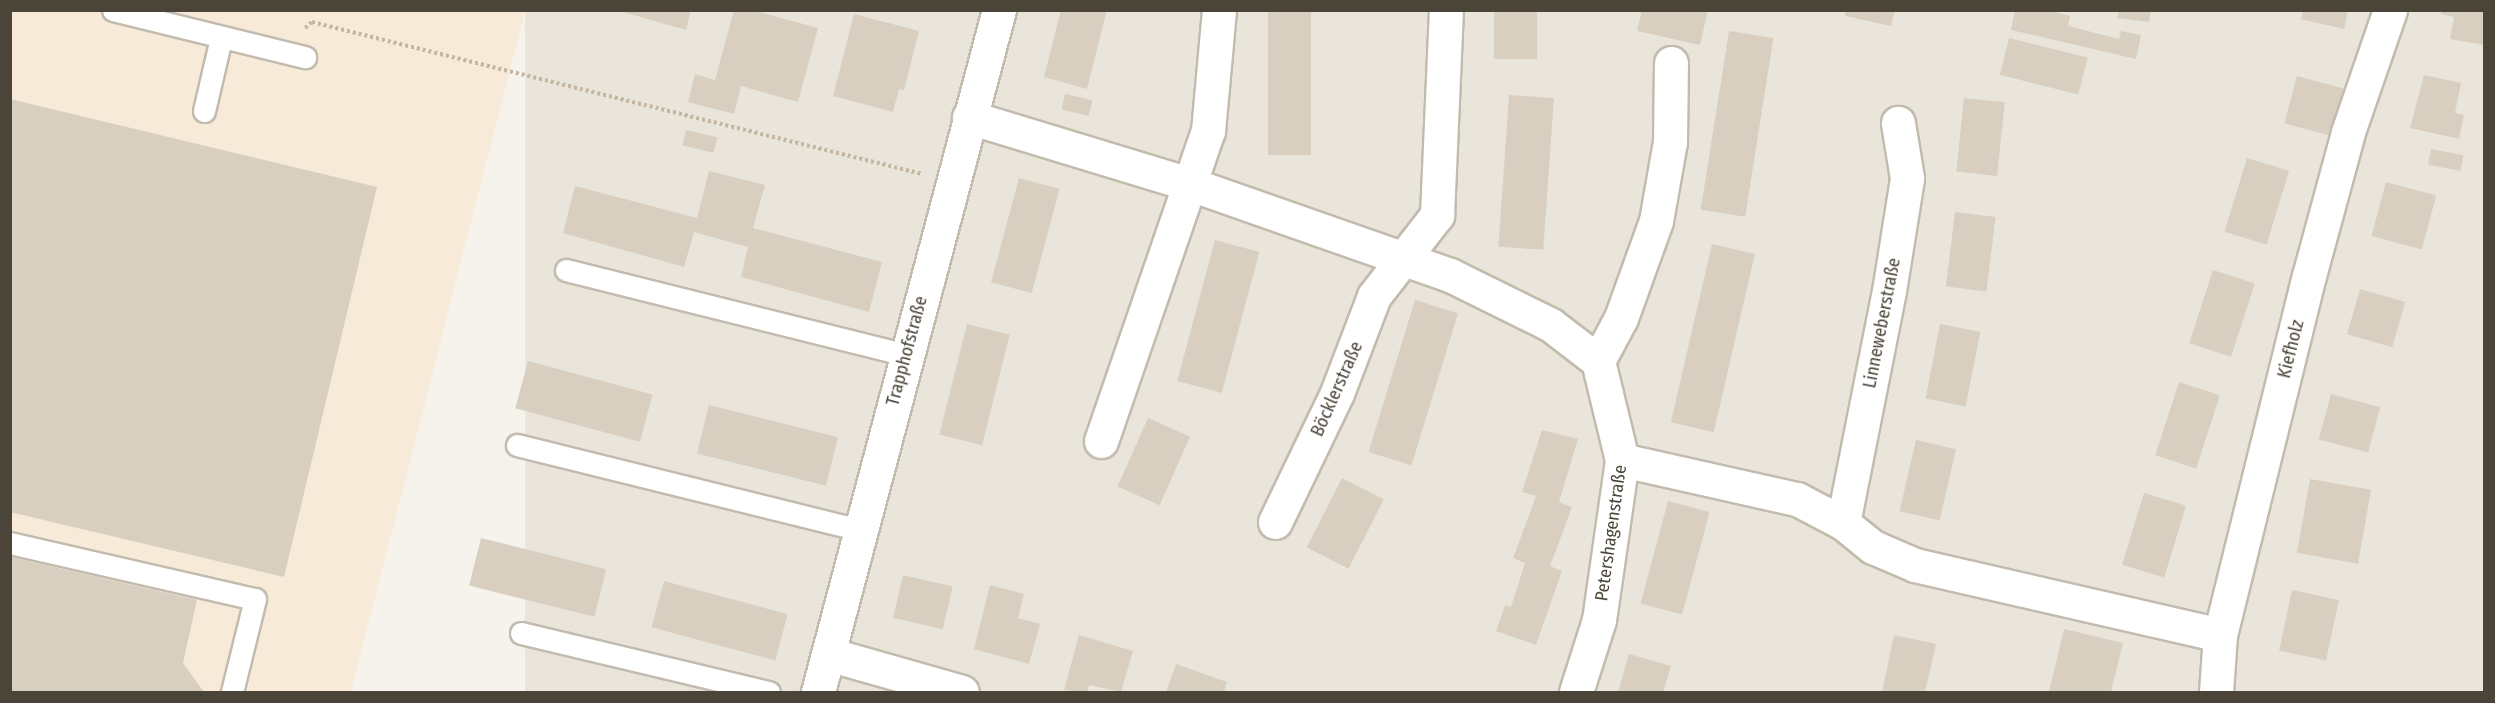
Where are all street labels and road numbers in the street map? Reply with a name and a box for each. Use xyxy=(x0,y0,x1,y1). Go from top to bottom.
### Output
street label: Linneweberstraße xyxy=(1859,256,1905,390)
street label: Trapphofstraße xyxy=(882,294,932,408)
street label: Kiefholz xyxy=(2273,318,2309,380)
street label: Böcklerstraße xyxy=(1306,338,1368,440)
street label: Petershagenstraße xyxy=(1591,464,1631,602)

